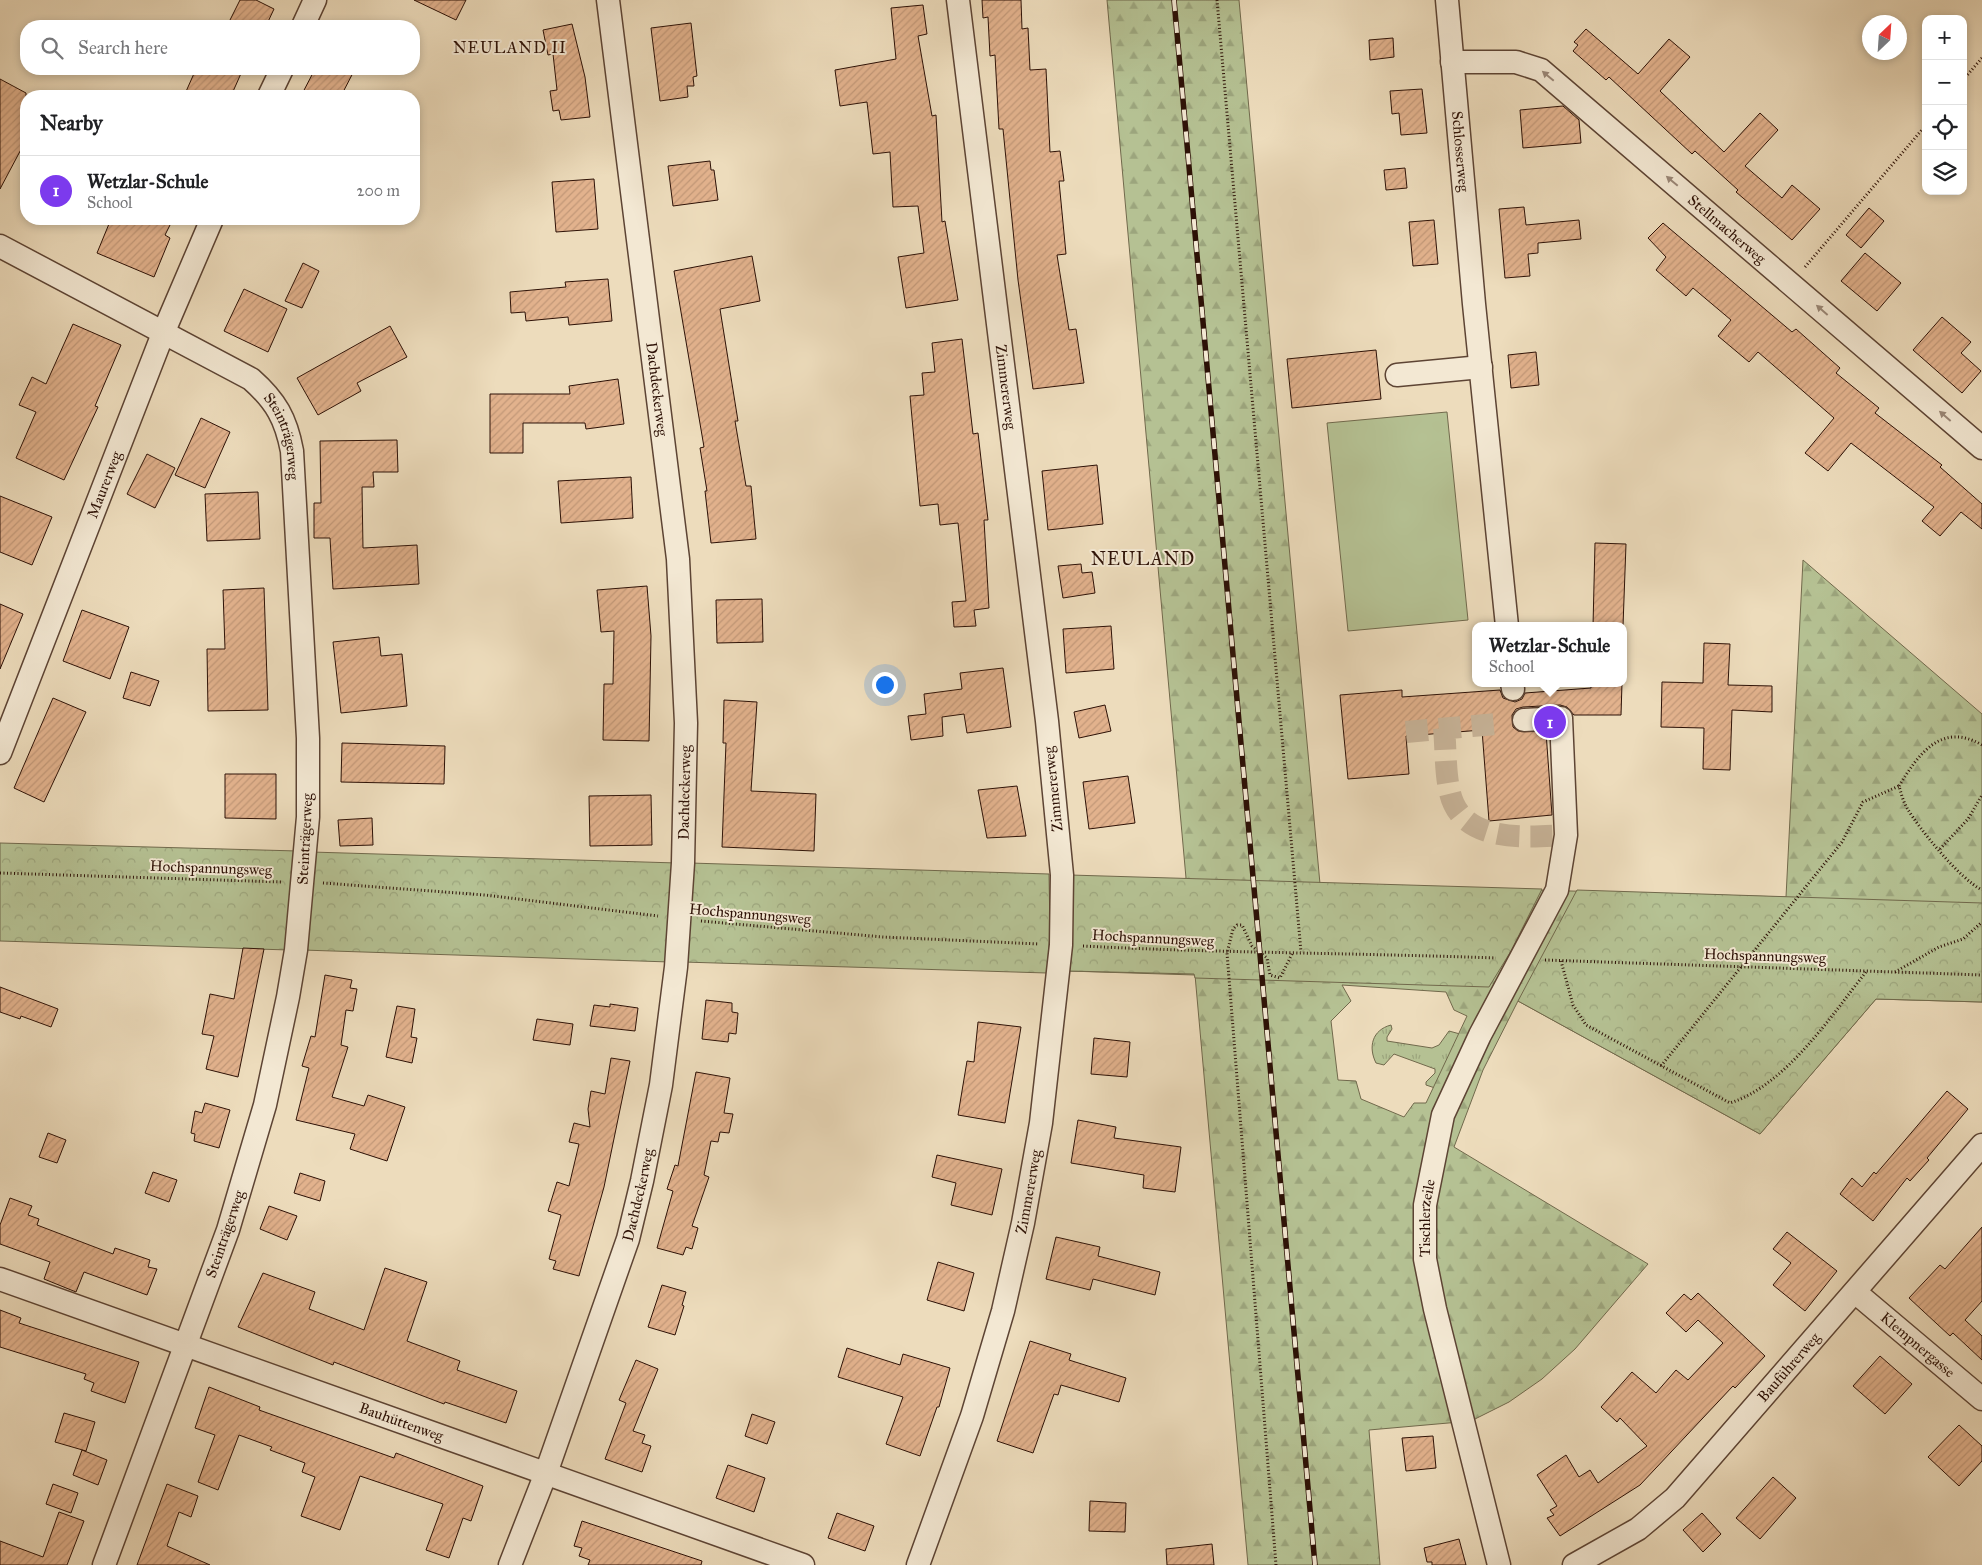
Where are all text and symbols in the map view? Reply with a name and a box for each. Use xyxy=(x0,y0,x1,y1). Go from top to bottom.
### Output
north arrow xyxy=(1862,15,1907,60)
map controls xyxy=(1922,15,1967,195)
button: + xyxy=(1922,15,1967,60)
search box xyxy=(20,20,420,75)
icon: search xyxy=(38,34,66,62)
text: Search here xyxy=(78,36,168,59)
district label: NEULAND II xyxy=(453,38,567,57)
button: − xyxy=(1922,60,1967,105)
one-way arrow xyxy=(1543,70,1555,82)
button: locate xyxy=(1922,105,1967,150)
text: Nearby xyxy=(40,110,103,136)
street label: Schlosserweg xyxy=(1448,110,1473,193)
button: layers xyxy=(1922,150,1967,195)
text: Wetzlar-Schule xyxy=(87,170,208,193)
one-way arrow xyxy=(1666,176,1679,187)
text: 1 xyxy=(53,181,59,200)
text: 200 m xyxy=(357,181,400,200)
street label: Stellmacherweg xyxy=(1684,191,1770,268)
text: School xyxy=(87,193,132,212)
one-way arrow xyxy=(1816,304,1829,315)
street label: Dachdeckerweg xyxy=(642,341,672,438)
street label: Zimmererweg xyxy=(992,344,1020,431)
street label: Steinträgerweg xyxy=(260,389,303,481)
one-way arrow xyxy=(1939,411,1951,422)
street label: Maurerweg xyxy=(83,448,126,521)
district label: NEULAND xyxy=(1091,548,1195,570)
popup xyxy=(1472,622,1627,687)
text: Wetzlar-Schule xyxy=(1489,634,1610,657)
text: School xyxy=(1489,657,1534,676)
your location xyxy=(872,672,898,698)
pin: 1 xyxy=(1534,703,1566,741)
street label: Dachdeckerweg xyxy=(674,744,695,840)
street label: Zimmererweg xyxy=(1039,745,1066,832)
street label: Steinträgerweg xyxy=(294,792,316,885)
street label: Hochspannungsweg xyxy=(150,857,273,879)
street label: Hochspannungsweg xyxy=(688,900,813,928)
street label: Hochspannungsweg xyxy=(1092,926,1215,950)
street label: Hochspannungsweg xyxy=(1704,945,1827,967)
street label: Dachdeckerweg xyxy=(619,1146,657,1243)
street label: Zimmererweg xyxy=(1012,1147,1045,1236)
street label: Tischlerzeile xyxy=(1416,1178,1439,1257)
street label: Steinträgerweg xyxy=(202,1187,249,1280)
street label: Klempnergasse xyxy=(1877,1308,1959,1381)
street label: Bauführerweg xyxy=(1754,1328,1824,1406)
street label: Bauhüttenweg xyxy=(357,1399,447,1446)

